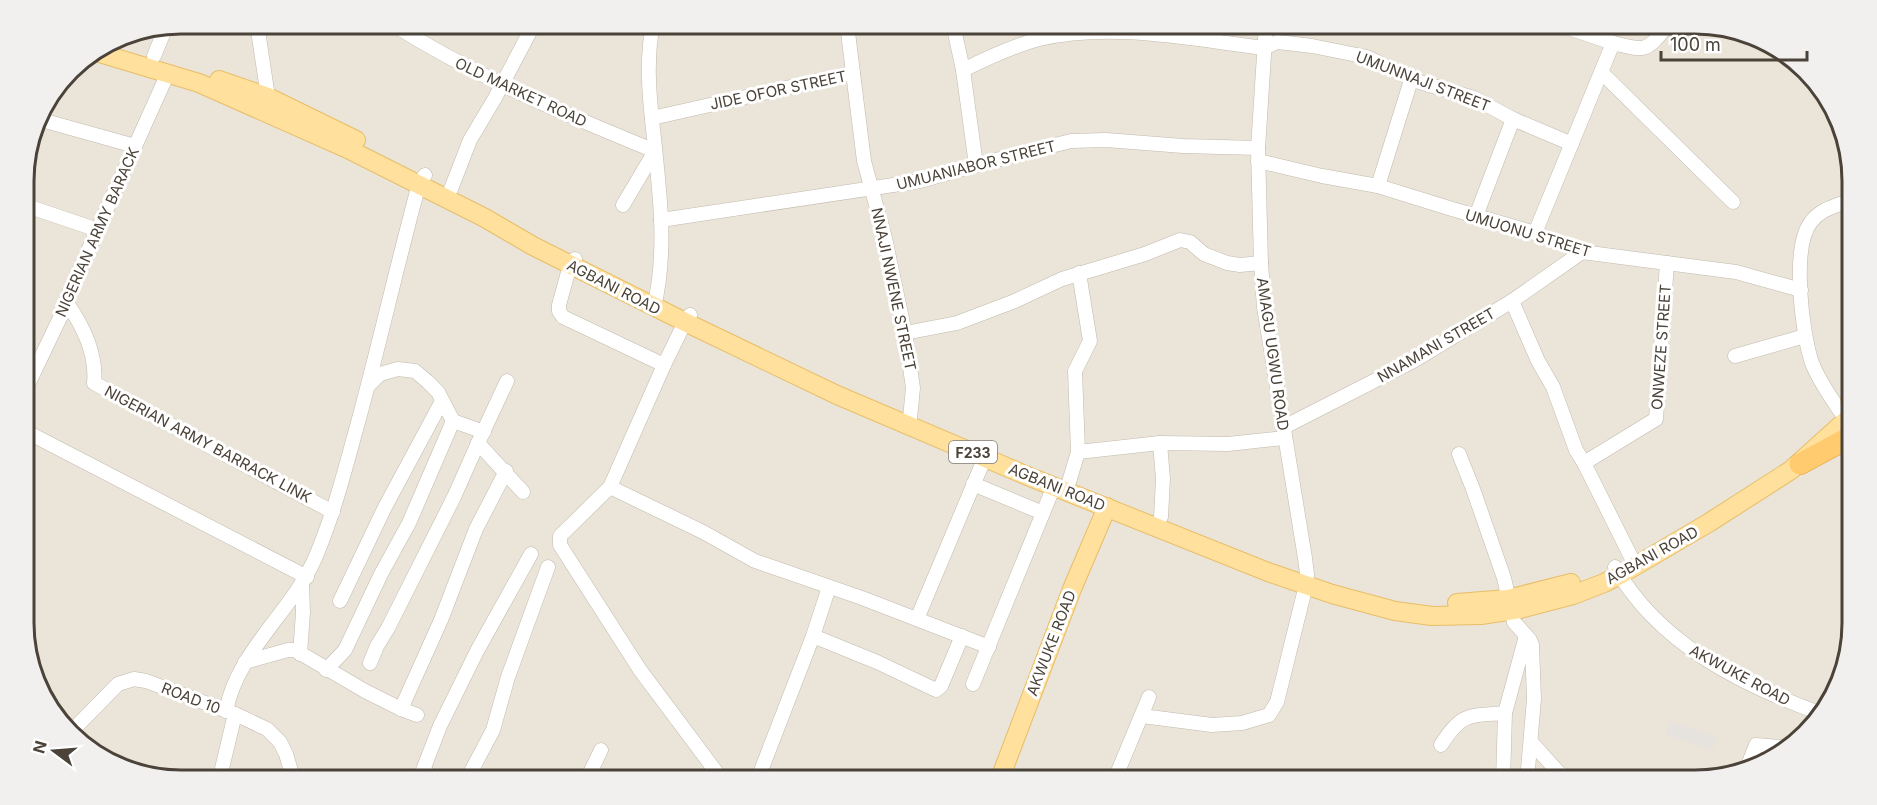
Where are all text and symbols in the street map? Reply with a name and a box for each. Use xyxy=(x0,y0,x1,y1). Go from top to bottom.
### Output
scale bar xyxy=(1661,24,1806,62)
text: 100 m xyxy=(1670,34,1721,55)
street label: UMUNNAJI STREET xyxy=(1353,47,1493,115)
street label: OLD MARKET ROAD xyxy=(452,53,590,131)
street label: JIDE OFOR STREET xyxy=(708,66,848,114)
street label: UMUANIABOR STREET xyxy=(894,136,1058,194)
street label: NIGERIAN ARMY BARACK xyxy=(51,144,143,320)
street label: UMUONU STREET xyxy=(1463,205,1593,261)
street label: NNAJI NWENE STREET xyxy=(867,206,921,372)
street label: AGBANI ROAD xyxy=(564,255,664,319)
street label: AMAGU UGWU ROAD xyxy=(1253,276,1293,432)
street label: ONWEZE STREET xyxy=(1647,284,1675,410)
street label: NNAMANI STREET xyxy=(1374,304,1498,386)
street label: NIGERIAN ARMY BARRACK LINK xyxy=(101,381,315,507)
road number: F233 xyxy=(949,441,997,463)
street label: AGBANI ROAD xyxy=(1006,459,1108,515)
street label: AGBANI ROAD xyxy=(1603,522,1701,588)
street label: AKWUKE ROAD xyxy=(1022,588,1080,698)
street label: AKWUKE ROAD xyxy=(1686,640,1794,710)
street label: ROAD 10 xyxy=(159,678,223,718)
north arrow xyxy=(24,721,84,781)
text: N xyxy=(28,738,51,755)

